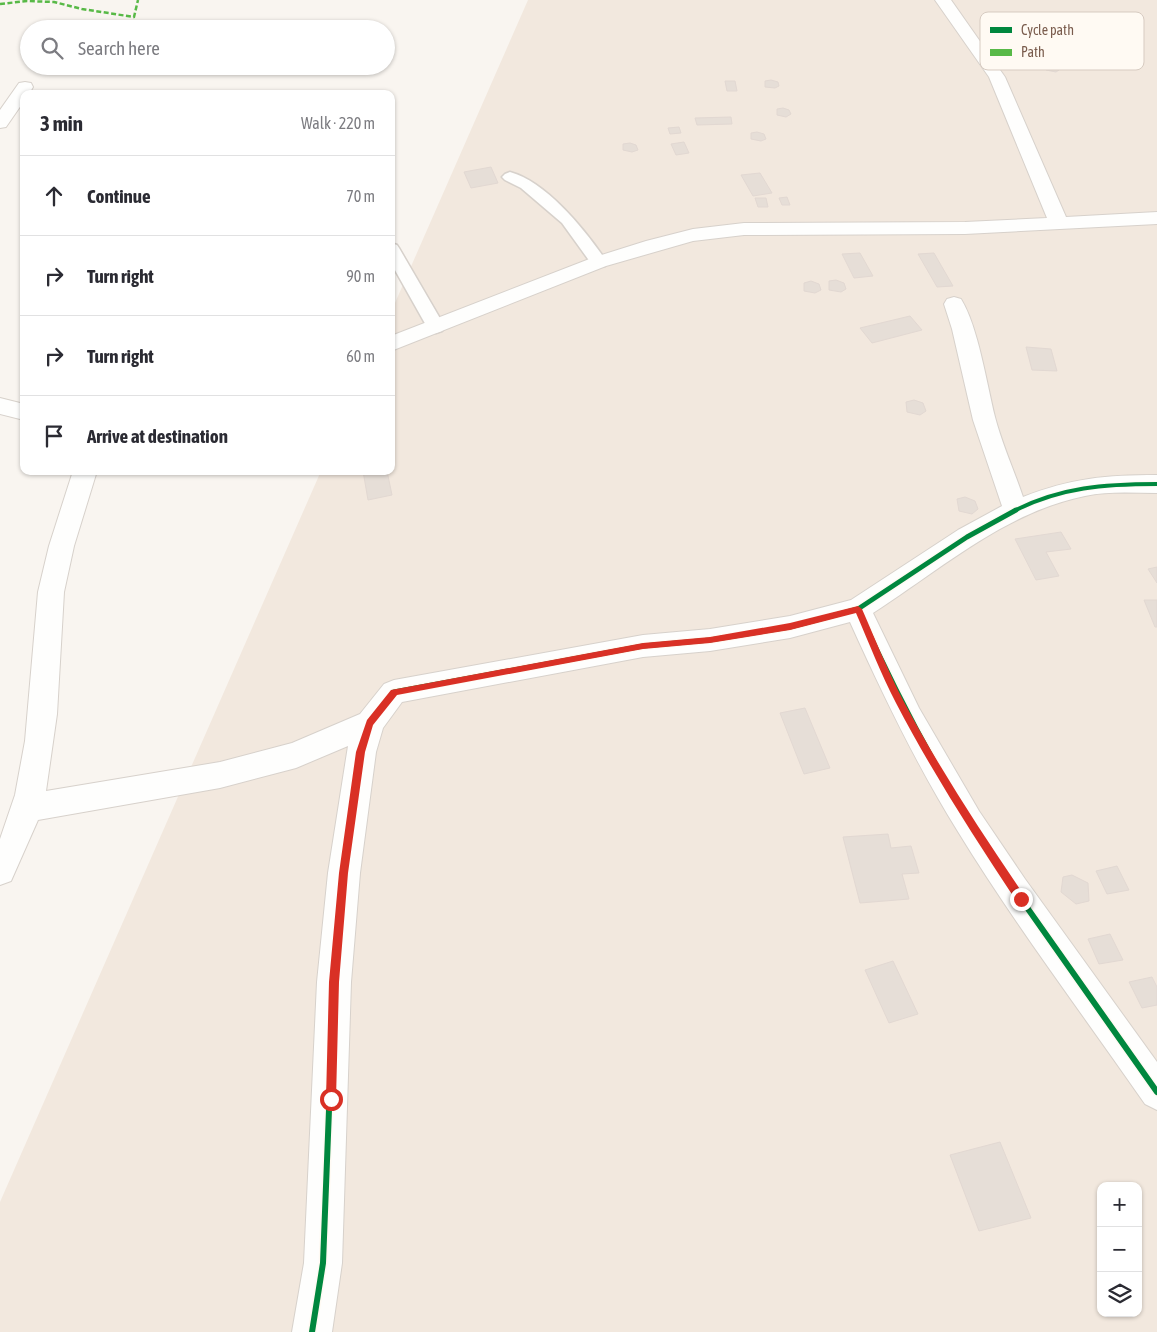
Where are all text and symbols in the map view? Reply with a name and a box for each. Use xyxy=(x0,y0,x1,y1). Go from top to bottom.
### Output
legend xyxy=(980,12,1144,70)
search box xyxy=(20,20,395,75)
text: Cycle path xyxy=(1021,22,1074,38)
icon: search xyxy=(38,34,66,62)
text: Search here xyxy=(78,37,160,59)
text: Path xyxy=(1021,44,1045,60)
text: 3 min xyxy=(40,111,83,135)
text: Walk · 220 m xyxy=(301,114,375,132)
icon: ahead xyxy=(40,182,68,210)
text: Continue xyxy=(87,185,151,207)
text: 70 m xyxy=(346,187,375,205)
icon: right xyxy=(40,262,68,290)
text: Turn right xyxy=(87,265,154,287)
text: 90 m xyxy=(346,267,375,285)
icon: right xyxy=(40,342,68,370)
text: Turn right xyxy=(87,345,154,367)
text: 60 m xyxy=(346,347,375,365)
icon: arrive xyxy=(40,422,68,450)
text: Arrive at destination xyxy=(87,425,228,447)
route end xyxy=(1010,888,1033,911)
route start xyxy=(320,1088,343,1111)
map controls xyxy=(1097,1182,1142,1317)
button: + xyxy=(1097,1182,1142,1227)
button: − xyxy=(1097,1227,1142,1272)
button: layers xyxy=(1097,1272,1142,1317)

